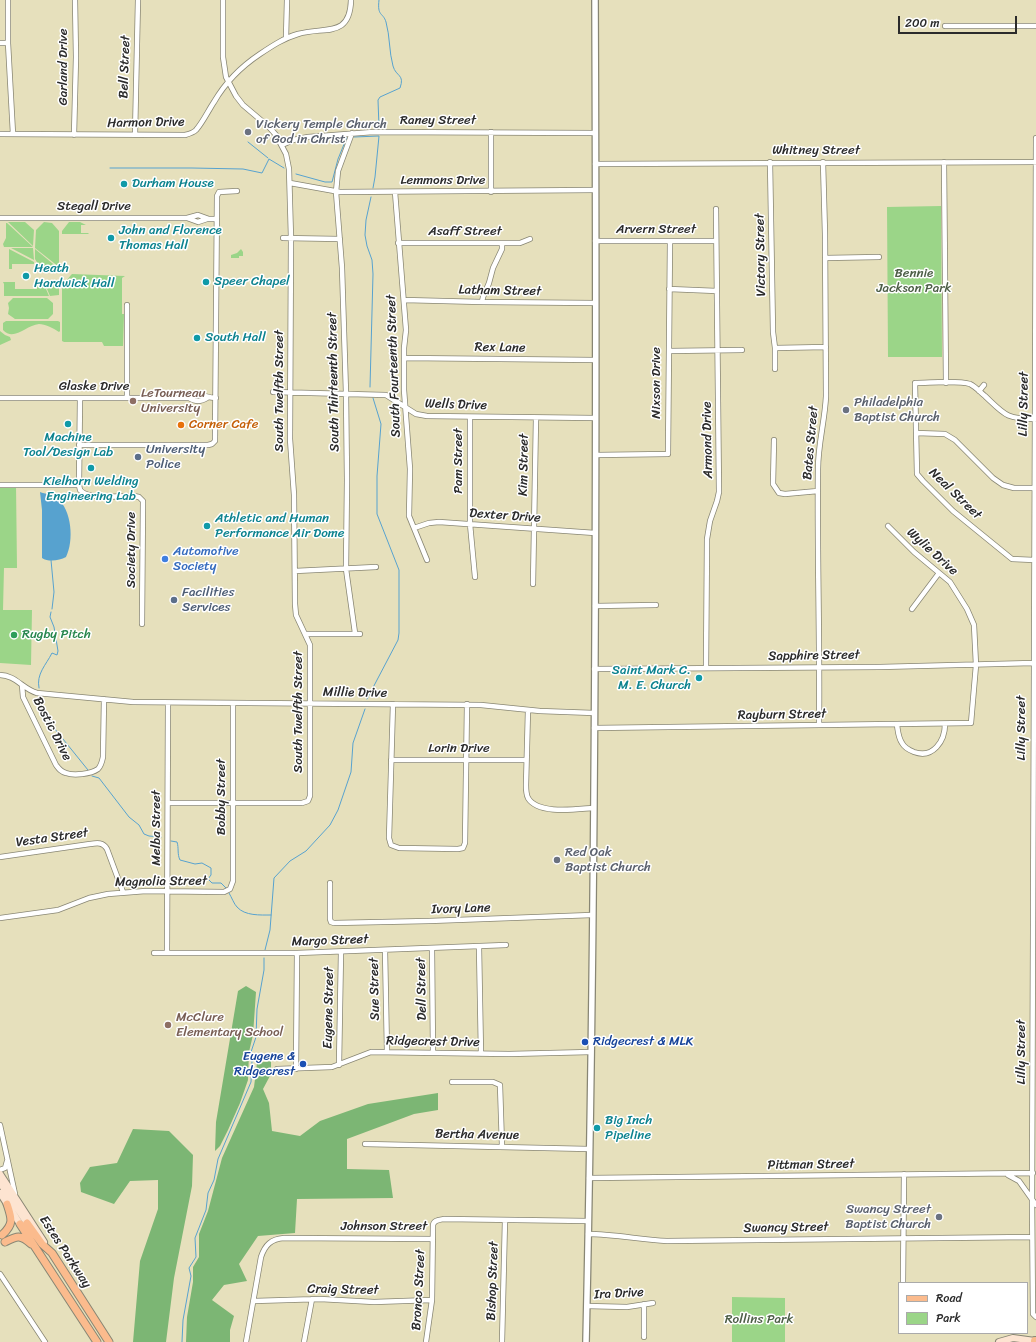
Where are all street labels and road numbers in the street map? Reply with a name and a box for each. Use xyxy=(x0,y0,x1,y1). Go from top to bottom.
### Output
street label: Garland Drive xyxy=(56,29,72,105)
street label: Bell Street xyxy=(116,35,134,99)
street label: Raney Street xyxy=(400,113,476,129)
street label: Harmon Drive xyxy=(107,115,185,131)
street label: Whitney Street xyxy=(772,143,860,159)
street label: Lemmons Drive xyxy=(400,173,486,189)
street label: Stegall Drive xyxy=(57,199,131,215)
street label: Victory Street xyxy=(752,213,770,297)
street label: Arvern Street xyxy=(616,222,696,238)
street label: Asaff Street xyxy=(428,224,502,240)
street label: Latham Street xyxy=(459,282,541,300)
street label: South Fourteenth Street xyxy=(384,294,404,438)
street label: South Thirteenth Street xyxy=(325,312,343,452)
street label: South Twelfth Street xyxy=(272,330,288,452)
street label: Rex Lane xyxy=(474,340,526,356)
street label: Nixson Drive xyxy=(649,347,665,419)
street label: Lilly Street xyxy=(1016,371,1032,437)
street label: Glaske Drive xyxy=(59,379,129,395)
street label: Wells Drive xyxy=(425,396,487,414)
street label: Armond Drive xyxy=(700,401,716,479)
street label: Bates Street xyxy=(800,405,822,481)
street label: Pam Street xyxy=(451,428,467,494)
street label: Kim Street xyxy=(516,434,532,496)
street label: Neal Street xyxy=(925,465,985,523)
street label: Dexter Drive xyxy=(469,506,541,526)
street label: Society Drive xyxy=(124,512,140,588)
street label: Wylie Drive xyxy=(903,525,961,579)
street label: Sapphire Street xyxy=(768,647,860,665)
street label: South Twelfth Street xyxy=(291,651,307,773)
street label: Millie Drive xyxy=(323,685,387,701)
street label: Bostic Drive xyxy=(29,695,75,763)
street label: Lilly Street xyxy=(1014,696,1030,760)
street label: Rayburn Street xyxy=(738,706,826,724)
street label: Lorin Drive xyxy=(428,741,490,757)
street label: Bobby Street xyxy=(214,759,230,835)
street label: Melba Street xyxy=(149,790,165,866)
street label: Vesta Street xyxy=(15,825,89,851)
street label: Magnolia Street xyxy=(115,873,207,891)
street label: Ivory Lane xyxy=(431,900,491,918)
street label: Margo Street xyxy=(291,932,369,950)
street label: Sue Street xyxy=(367,957,383,1021)
street label: Dell Street xyxy=(414,957,430,1021)
street label: Eugene Street xyxy=(320,967,338,1049)
street label: Lilly Street xyxy=(1014,1020,1030,1084)
street label: Ridgecrest Drive xyxy=(386,1033,480,1051)
street label: Bertha Avenue xyxy=(435,1126,519,1144)
street label: Pittman Street xyxy=(767,1156,855,1174)
street label: Estes Parkway xyxy=(36,1213,94,1291)
street label: Johnson Street xyxy=(341,1219,427,1235)
street label: Swancy Street xyxy=(743,1219,829,1237)
street label: Bishop Street xyxy=(484,1241,502,1321)
street label: Bronco Street xyxy=(409,1249,429,1331)
street label: Craig Street xyxy=(307,1282,379,1298)
street label: Ira Drive xyxy=(594,1285,644,1303)

